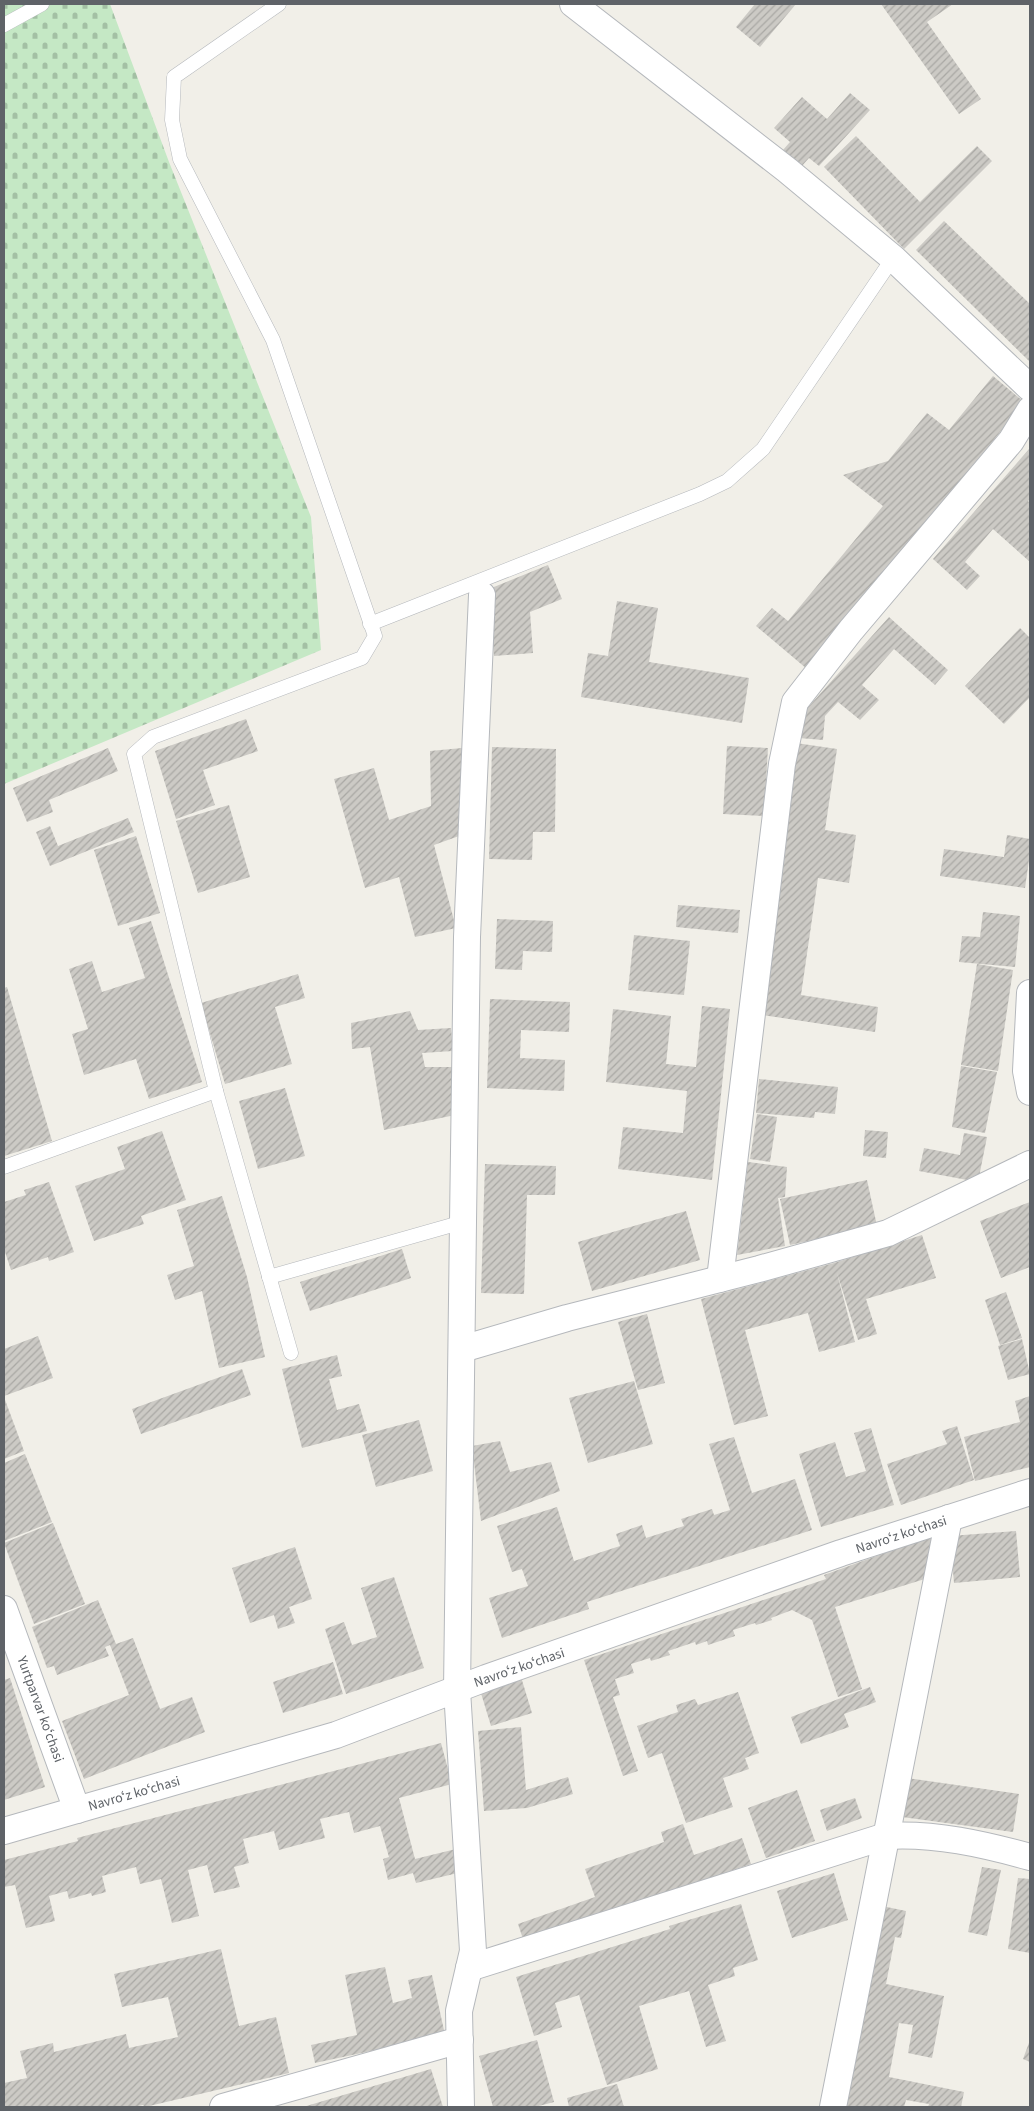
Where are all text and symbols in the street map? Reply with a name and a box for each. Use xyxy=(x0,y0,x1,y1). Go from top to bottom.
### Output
street label: Navroʻz koʻchasi xyxy=(853,1511,949,1559)
street label: Navroʻz koʻchasi xyxy=(471,1643,567,1693)
street label: Yurtparvar koʻchasi xyxy=(11,1652,69,1765)
street label: Navroʻz koʻchasi xyxy=(86,1771,183,1817)

